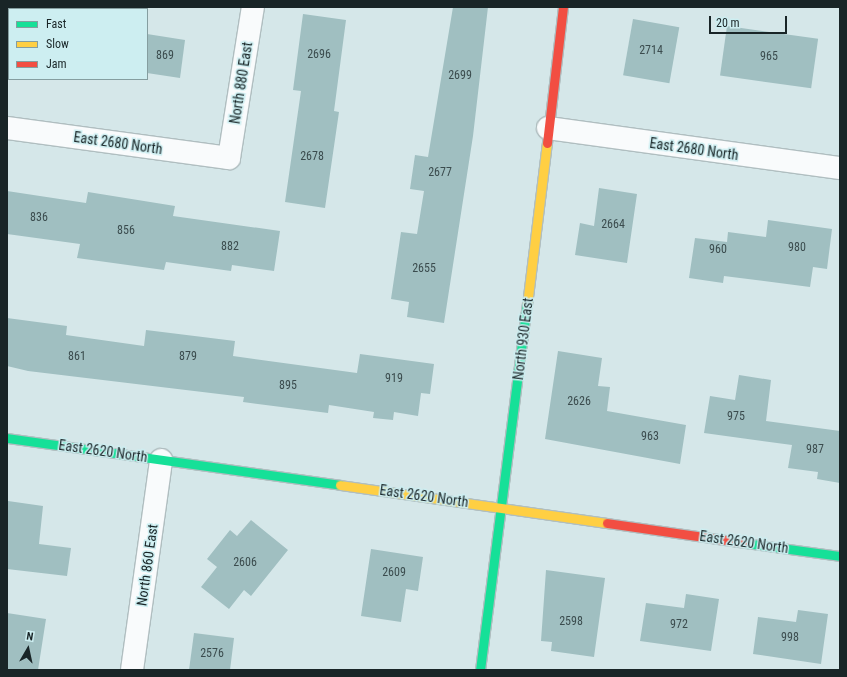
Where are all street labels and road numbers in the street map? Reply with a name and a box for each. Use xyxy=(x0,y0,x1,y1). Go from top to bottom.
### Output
street label: North 880 East xyxy=(226,41,256,125)
street label: East 2680 North xyxy=(73,128,163,158)
street label: East 2680 North xyxy=(649,134,739,164)
street label: North 930 East xyxy=(510,297,536,381)
street label: East 2620 North xyxy=(58,436,148,466)
street label: East 2620 North xyxy=(379,481,469,511)
street label: North 860 East xyxy=(133,523,161,607)
street label: East 2620 North xyxy=(699,527,789,557)

